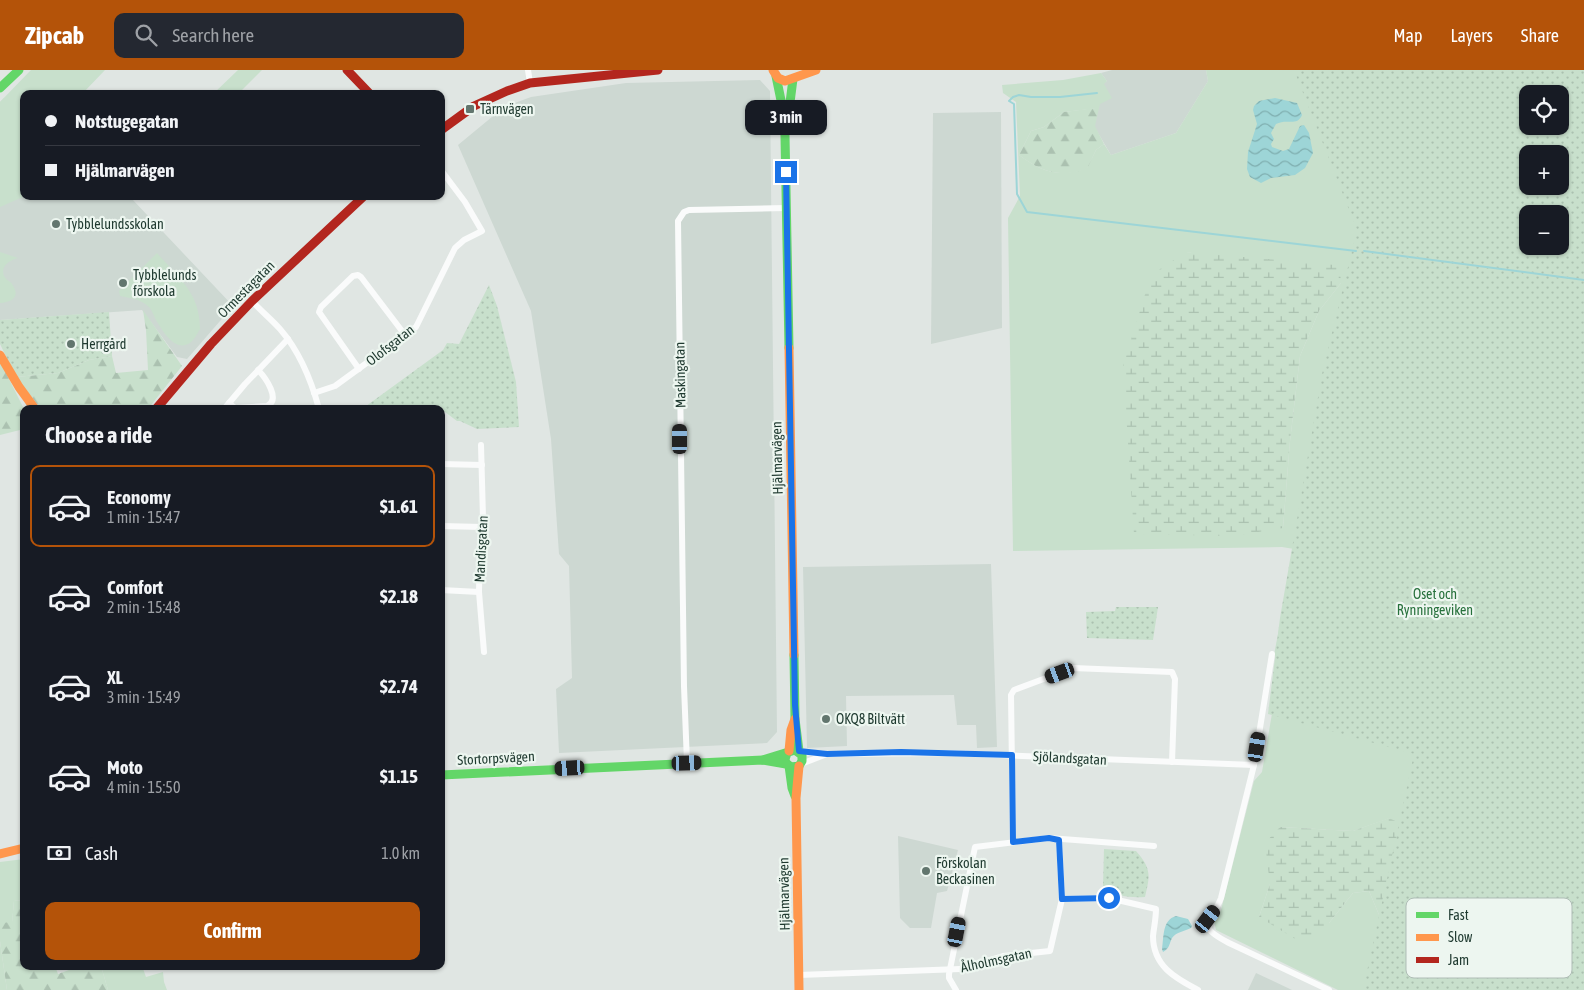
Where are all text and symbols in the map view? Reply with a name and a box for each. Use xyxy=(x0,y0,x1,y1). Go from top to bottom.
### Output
search box xyxy=(114,13,464,58)
icon: search xyxy=(132,21,160,49)
text: Zipcab xyxy=(25,22,84,49)
text: Search here xyxy=(172,24,254,46)
text: Map xyxy=(1393,25,1422,46)
text: Layers xyxy=(1450,25,1493,46)
text: Share xyxy=(1521,25,1559,46)
map controls xyxy=(1519,85,1569,255)
button: locate xyxy=(1519,85,1569,135)
callout: 3 min xyxy=(745,99,827,134)
place label: Tärnvägen xyxy=(480,101,534,117)
marker: Tärnvägen xyxy=(464,103,476,115)
text: 3 min xyxy=(770,108,802,126)
text: Notstugegatan xyxy=(75,110,179,132)
button: + xyxy=(1519,145,1569,195)
text: Hjälmarvägen xyxy=(75,159,175,181)
route end xyxy=(775,161,797,183)
button: − xyxy=(1519,205,1569,255)
place label: Tybblelundsskolan xyxy=(66,216,164,232)
marker: Tybblelundsskolan xyxy=(50,218,62,230)
street label: Ormestagatan xyxy=(214,257,278,321)
place label: Tybblelunds förskola xyxy=(133,267,196,299)
marker: Tybblelunds förskola xyxy=(117,277,129,289)
street label: Olofsgatan xyxy=(363,321,417,369)
place label: Herrgård xyxy=(81,336,126,352)
marker: Herrgård xyxy=(65,338,77,350)
street label: Maskingatan xyxy=(671,342,689,408)
street label: Hjälmarvägen xyxy=(768,421,786,495)
text: Choose a ride xyxy=(45,422,152,448)
car xyxy=(672,424,687,454)
icon: car xyxy=(47,484,92,529)
text: Economy xyxy=(107,486,171,508)
text: $1.61 xyxy=(380,495,418,517)
text: 1 min · 15:47 xyxy=(107,508,180,526)
street label: Mandisgatan xyxy=(471,515,491,583)
icon: car xyxy=(47,574,92,619)
text: Comfort xyxy=(107,576,163,598)
text: $2.18 xyxy=(380,585,418,607)
park label: Oset och Rynningeviken xyxy=(1397,586,1473,618)
text: 2 min · 15:48 xyxy=(107,598,180,616)
car xyxy=(1043,661,1076,685)
icon: car xyxy=(47,664,92,709)
text: XL xyxy=(107,666,123,688)
text: $2.74 xyxy=(380,675,418,697)
text: 3 min · 15:49 xyxy=(107,688,180,706)
place label: OKQ8 Biltvätt xyxy=(836,711,905,727)
marker: OKQ8 Biltvätt xyxy=(820,713,832,725)
car xyxy=(1247,731,1266,763)
street label: Stortorpsvägen xyxy=(457,748,535,768)
street label: Sjölandsgatan xyxy=(1033,748,1107,768)
icon: car xyxy=(47,754,92,799)
car xyxy=(671,755,702,771)
text: Moto xyxy=(107,756,143,778)
car xyxy=(554,760,585,776)
text: $1.15 xyxy=(380,765,418,787)
text: 4 min · 15:50 xyxy=(107,778,180,796)
icon: cash xyxy=(45,839,73,867)
text: Cash xyxy=(85,842,118,864)
text: 1.0 km xyxy=(381,844,420,862)
place label: Förskolan Beckasinen xyxy=(936,855,995,887)
street label: Hjälmarvägen xyxy=(775,857,793,931)
marker: Förskolan Beckasinen xyxy=(920,865,932,877)
route start xyxy=(1098,887,1120,909)
legend xyxy=(1406,898,1572,978)
button: Confirm xyxy=(45,902,420,960)
car xyxy=(1192,903,1223,935)
text: Fast xyxy=(1448,907,1469,923)
car xyxy=(946,916,967,948)
text: Slow xyxy=(1448,929,1473,945)
street label: Ålholmsgatan xyxy=(959,944,1033,975)
text: Jam xyxy=(1448,952,1469,968)

